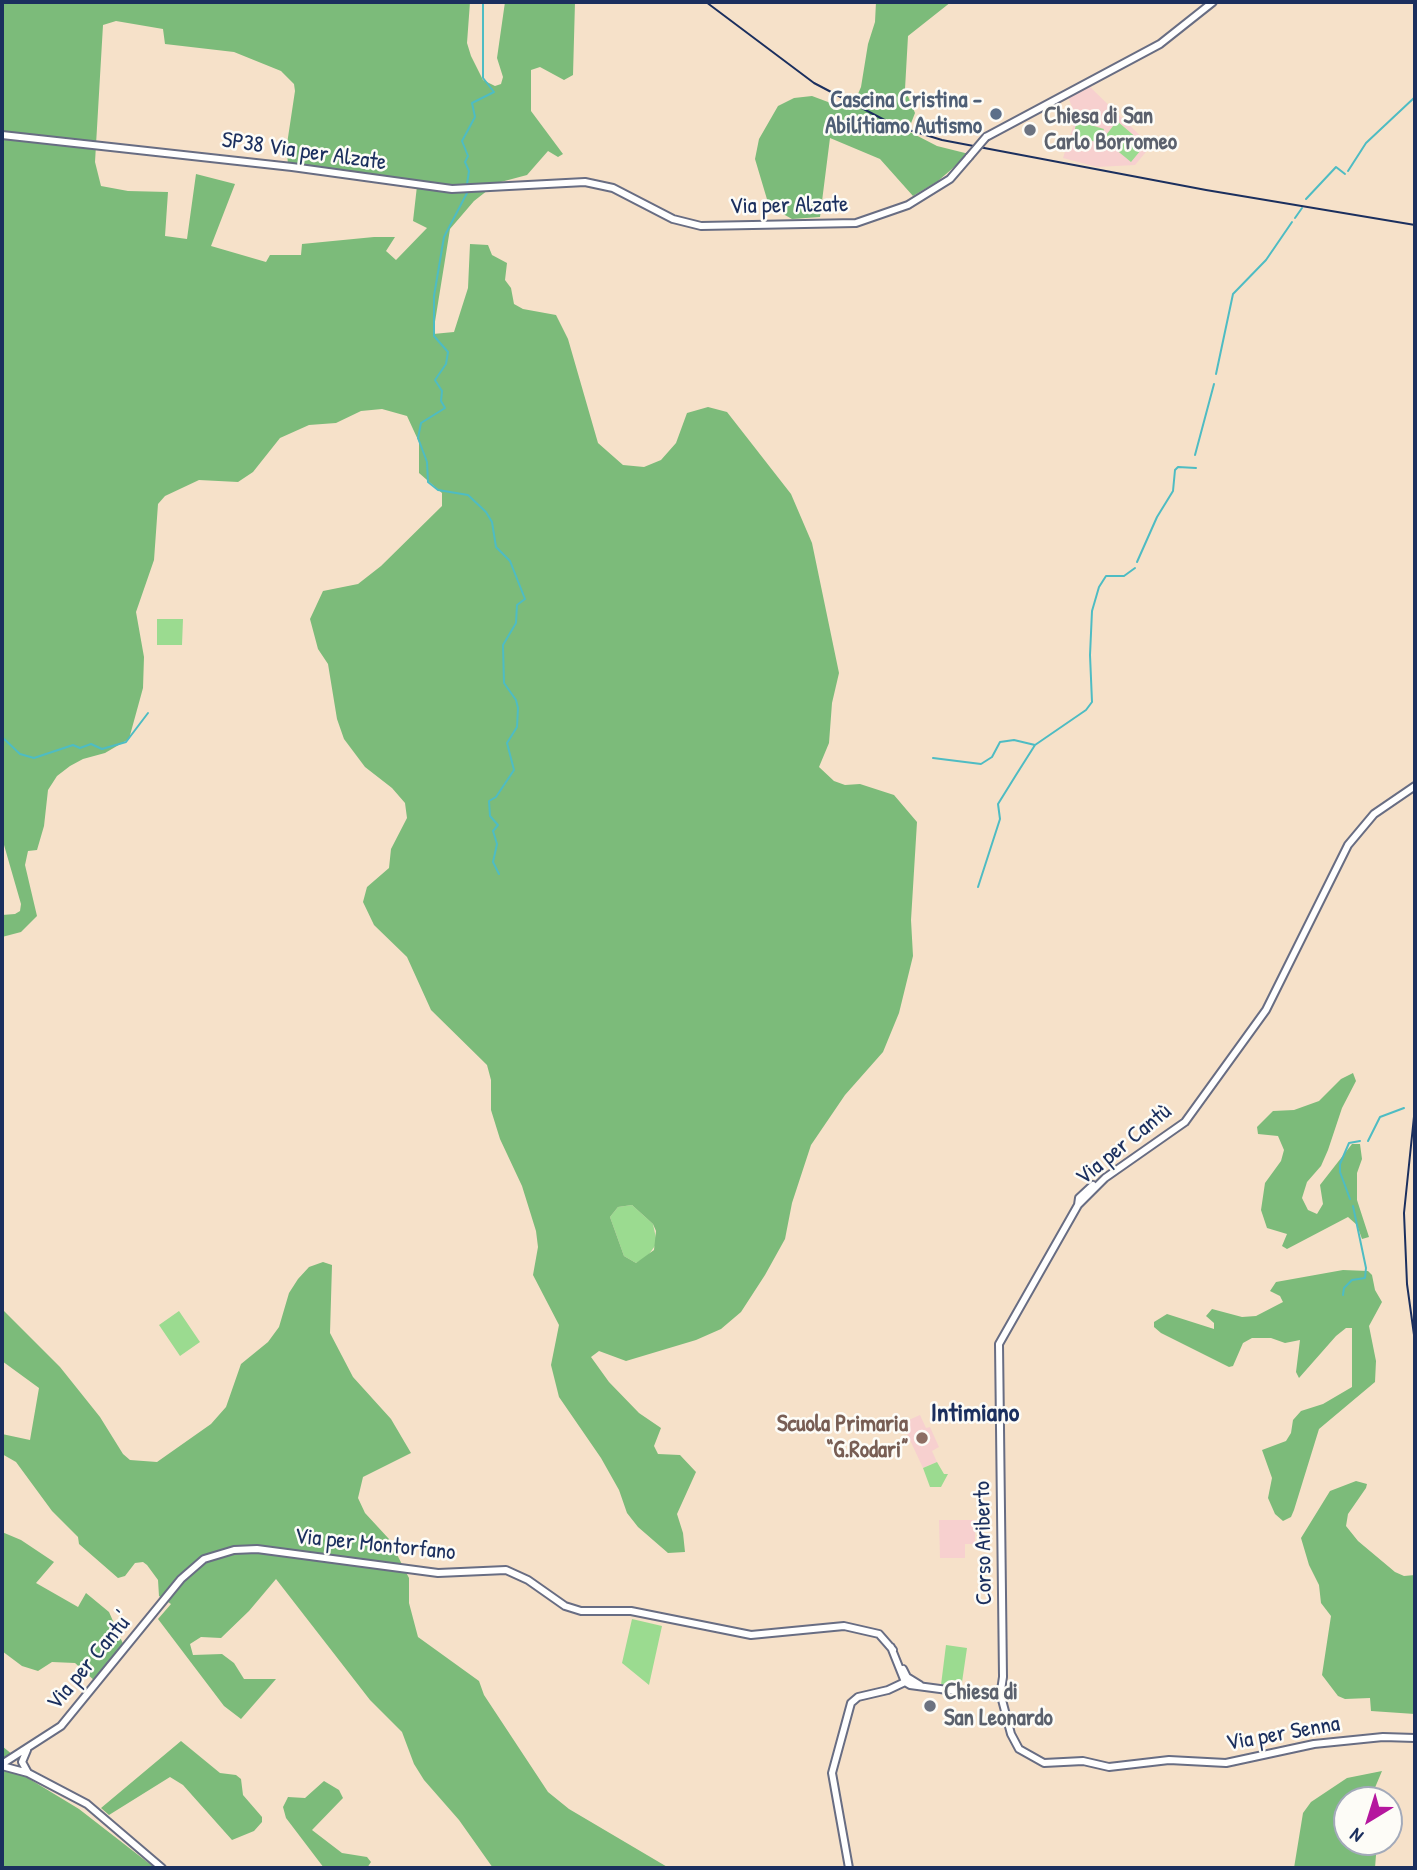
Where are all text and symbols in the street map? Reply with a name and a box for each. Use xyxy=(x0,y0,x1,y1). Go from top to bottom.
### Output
place label: Cascina Cristina - Abilítiamo Autismo xyxy=(825,87,982,141)
place label: Chiesa di San Carlo Borromeo xyxy=(1044,103,1177,157)
marker: Cascina Cristina - Abilítiamo Autismo xyxy=(988,106,1004,122)
marker: Chiesa di San Carlo Borromeo xyxy=(1022,122,1038,138)
street label: SP38 Via per Alzate xyxy=(220,127,388,177)
street label: Via per Alzate xyxy=(729,191,849,221)
street label: Via per Cantù xyxy=(1071,1098,1177,1192)
district label: Intimiano xyxy=(931,1398,1019,1430)
place label: Scuola Primaria “G.Rodari” xyxy=(777,1411,908,1465)
marker: Scuola Primaria “G.Rodari” xyxy=(914,1430,930,1446)
street label: Corso Ariberto xyxy=(969,1481,999,1605)
street label: Via per Montorfano xyxy=(293,1523,457,1567)
street label: Via per Cantu' xyxy=(41,1608,139,1716)
place label: Chiesa di San Leonardo xyxy=(944,1679,1053,1733)
marker: Chiesa di San Leonardo xyxy=(922,1698,938,1714)
street label: Via per Senna xyxy=(1224,1710,1342,1758)
north arrow xyxy=(1333,1786,1403,1856)
text: N xyxy=(1344,1823,1368,1849)

